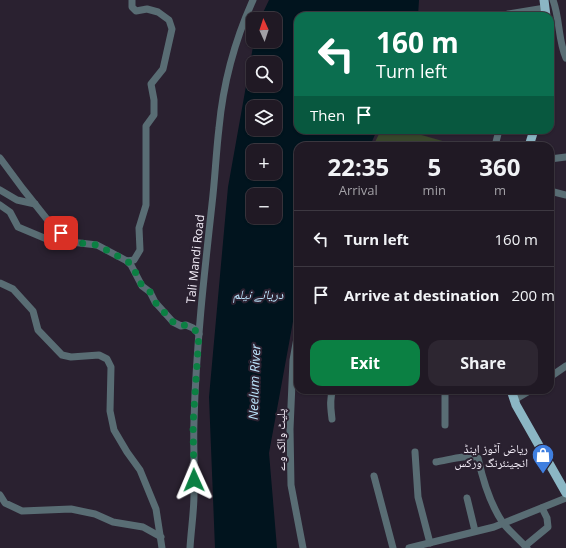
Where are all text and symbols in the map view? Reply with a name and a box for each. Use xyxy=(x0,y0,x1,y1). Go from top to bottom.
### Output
north arrow xyxy=(246,12,282,48)
map controls xyxy=(246,12,282,224)
text: 160 m xyxy=(376,23,459,61)
icon: left xyxy=(310,28,362,80)
button: search xyxy=(246,56,282,92)
text: Turn left xyxy=(376,59,447,83)
button: layers xyxy=(246,100,282,136)
icon: arrive xyxy=(353,104,375,126)
text: Then xyxy=(310,105,345,125)
button: + xyxy=(246,144,282,180)
text: 22:35 xyxy=(327,150,389,183)
text: 5 xyxy=(427,150,441,183)
text: 360 xyxy=(479,150,521,183)
text: Arrival xyxy=(339,181,378,199)
text: min xyxy=(423,181,446,199)
text: m xyxy=(494,181,506,199)
button: − xyxy=(246,188,282,224)
street label: Tali Mandi Road xyxy=(182,214,208,304)
pin xyxy=(44,216,78,250)
icon: arrive xyxy=(50,222,72,244)
icon: left xyxy=(310,228,332,250)
text: Turn left xyxy=(344,229,409,249)
text: 160 m xyxy=(494,229,538,249)
icon: arrive xyxy=(310,284,332,306)
water label: دریائے نیلم xyxy=(233,285,284,303)
text: Arrive at destination xyxy=(344,285,499,305)
text: 200 m xyxy=(511,285,555,305)
button: Exit xyxy=(310,340,420,386)
button: Share xyxy=(428,340,538,386)
water label: Neelum River xyxy=(244,343,264,420)
street label: پلیٹ والک وے xyxy=(272,408,289,471)
place label: ریاض آٹوز اینڈ انجینئرنگ ورکس xyxy=(455,440,528,471)
shop icon: ریاض آٹوز اینڈ انجینئرنگ ورکس xyxy=(530,442,556,475)
position arrow xyxy=(173,459,215,501)

